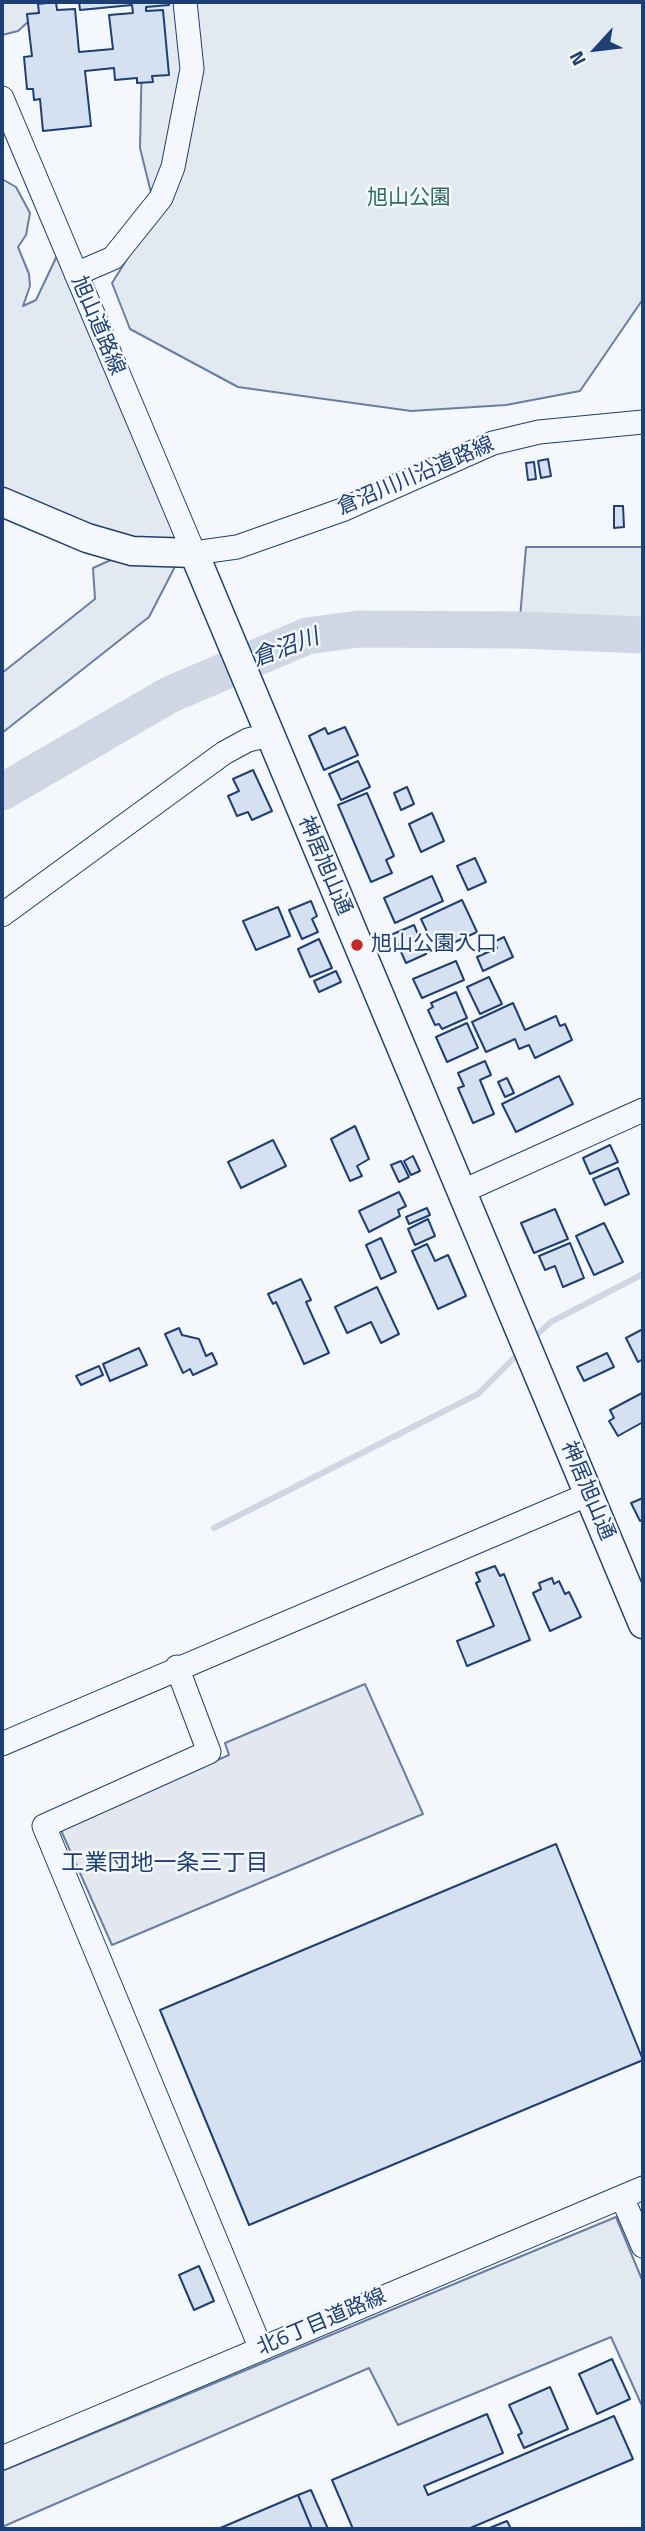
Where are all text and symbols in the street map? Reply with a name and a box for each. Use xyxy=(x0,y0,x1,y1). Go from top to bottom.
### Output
north arrow xyxy=(561,14,631,84)
text: N xyxy=(561,46,593,71)
park label: 旭山公園 xyxy=(367,186,451,212)
street label: 旭山道路線 xyxy=(65,273,129,379)
street label: 倉沼川川沿道路線 xyxy=(334,433,498,521)
water label: 倉沼川 xyxy=(249,624,323,674)
street label: 神居旭山通 xyxy=(292,813,356,919)
place label: 旭山公園入口 xyxy=(371,932,497,958)
marker: 旭山公園入口 xyxy=(349,937,365,953)
street label: 神居旭山通 xyxy=(555,1438,619,1544)
district label: 工業団地一条三丁目 xyxy=(62,1850,268,1878)
street label: 北6丁目道路線 xyxy=(254,2284,390,2362)

